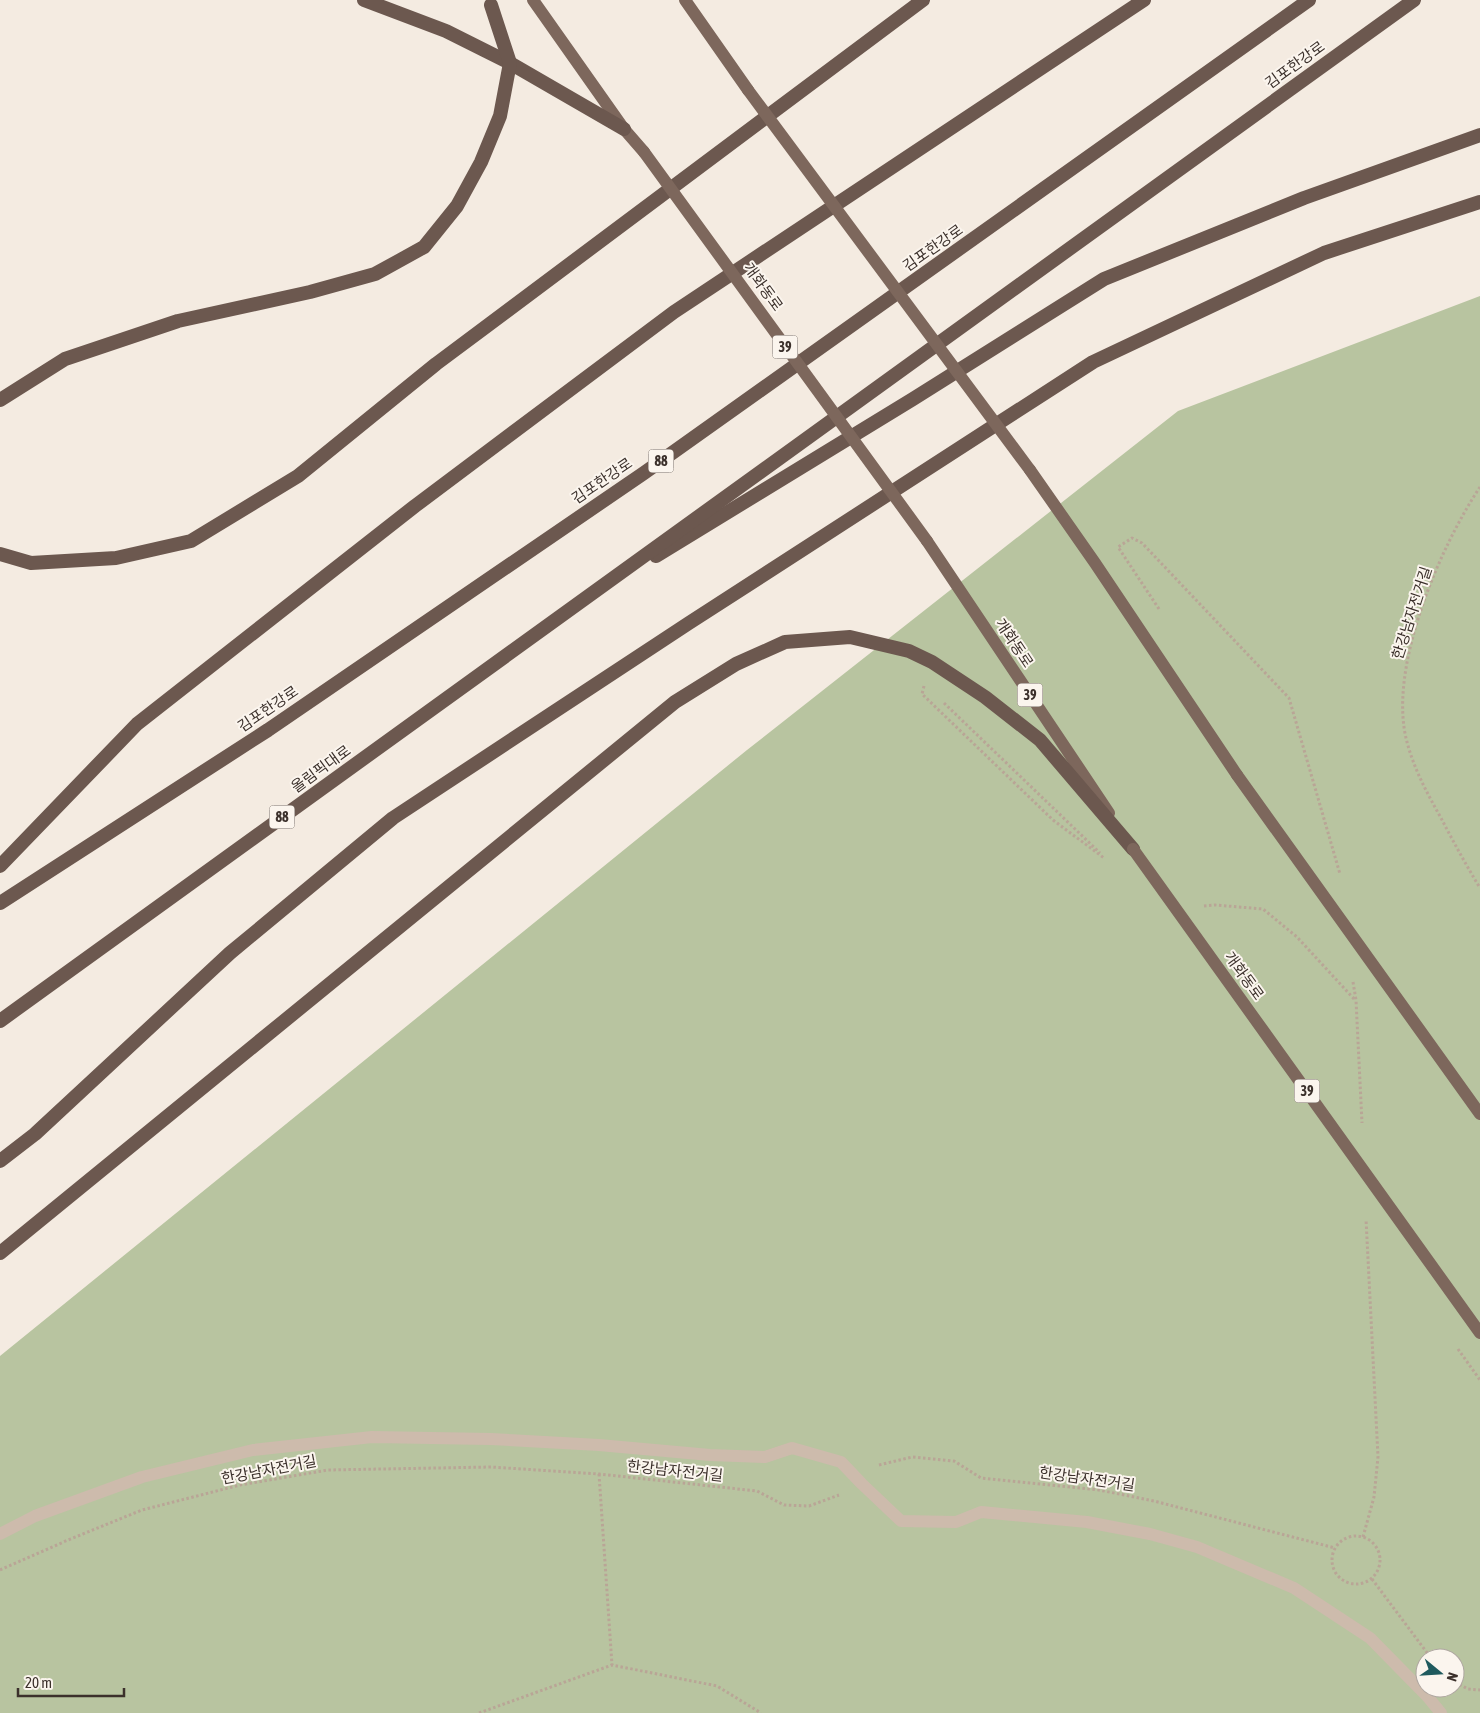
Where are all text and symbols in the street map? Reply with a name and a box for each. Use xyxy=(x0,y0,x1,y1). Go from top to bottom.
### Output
street label: 김포한강로 xyxy=(1262,37,1328,92)
street label: 김포한강로 xyxy=(900,221,966,274)
street label: 개화동로 xyxy=(740,259,787,314)
road number: 39 xyxy=(772,336,798,358)
road number: 88 xyxy=(648,450,674,472)
street label: 김포한강로 xyxy=(568,454,635,507)
street label: 한강남자전거길 xyxy=(1389,564,1435,661)
street label: 개화동로 xyxy=(992,615,1037,670)
street label: 김포한강로 xyxy=(234,682,301,735)
road number: 39 xyxy=(1018,684,1042,706)
street label: 올림픽대로 xyxy=(288,741,354,796)
road number: 88 xyxy=(270,806,294,829)
street label: 개화동로 xyxy=(1221,948,1268,1003)
road number: 39 xyxy=(1294,1080,1320,1102)
street label: 한강남자전거길 xyxy=(220,1452,318,1487)
street label: 한강남자전거길 xyxy=(626,1457,724,1484)
street label: 한강남자전거길 xyxy=(1038,1463,1136,1494)
north arrow xyxy=(1415,1648,1465,1698)
scale bar xyxy=(18,1666,124,1698)
text: N xyxy=(1443,1671,1461,1683)
text: 20 m xyxy=(25,1674,52,1691)

